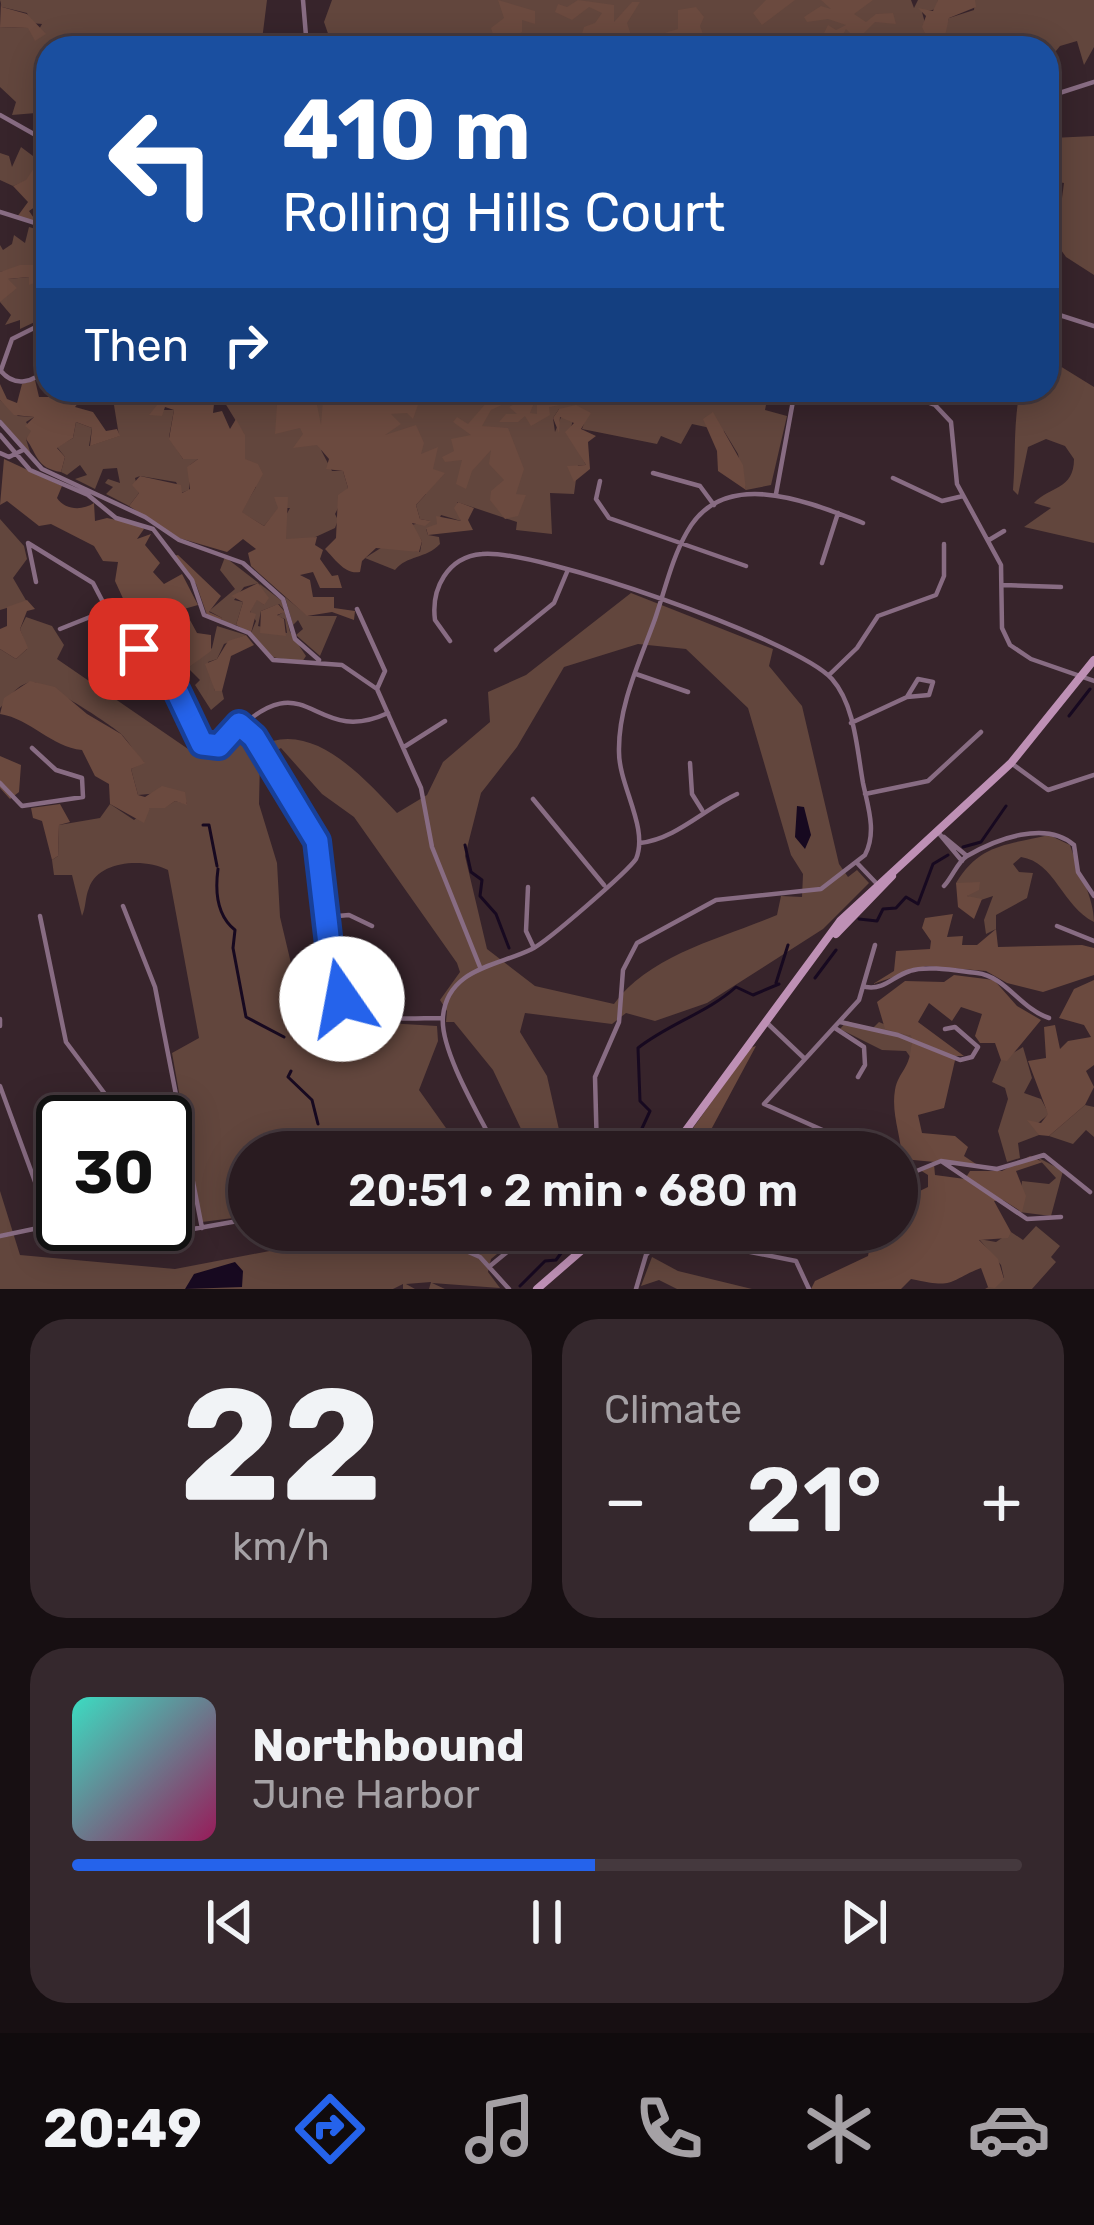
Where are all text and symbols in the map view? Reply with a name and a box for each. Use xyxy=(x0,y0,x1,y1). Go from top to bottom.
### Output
text: 410 m xyxy=(282,80,531,180)
icon: left xyxy=(84,84,240,240)
text: Rolling Hills Court xyxy=(282,181,725,245)
icon: right xyxy=(213,312,279,378)
text: Then xyxy=(84,319,189,372)
pin xyxy=(88,598,190,700)
icon: arrive xyxy=(106,616,172,682)
position arrow xyxy=(279,936,405,1062)
speed limit sign: 30 xyxy=(36,1095,192,1251)
text: 20:51 · 2 min · 680 m xyxy=(348,1164,798,1217)
text: 22 xyxy=(180,1353,382,1538)
text: Climate xyxy=(604,1387,742,1433)
text: 21° xyxy=(746,1447,882,1554)
text: − xyxy=(604,1461,647,1540)
text: + xyxy=(981,1461,1022,1540)
text: km/h xyxy=(232,1524,330,1570)
text: Northbound xyxy=(252,1719,525,1772)
text: June Harbor xyxy=(252,1772,480,1818)
icon: previous xyxy=(197,1889,263,1955)
icon: pause xyxy=(514,1889,580,1955)
icon: next xyxy=(831,1889,897,1955)
icon: directions xyxy=(288,2087,372,2171)
icon: music xyxy=(458,2087,542,2171)
icon: phone xyxy=(627,2087,711,2171)
icon: climate xyxy=(797,2087,881,2171)
icon: car xyxy=(967,2087,1051,2171)
text: 20:49 xyxy=(43,2097,202,2161)

